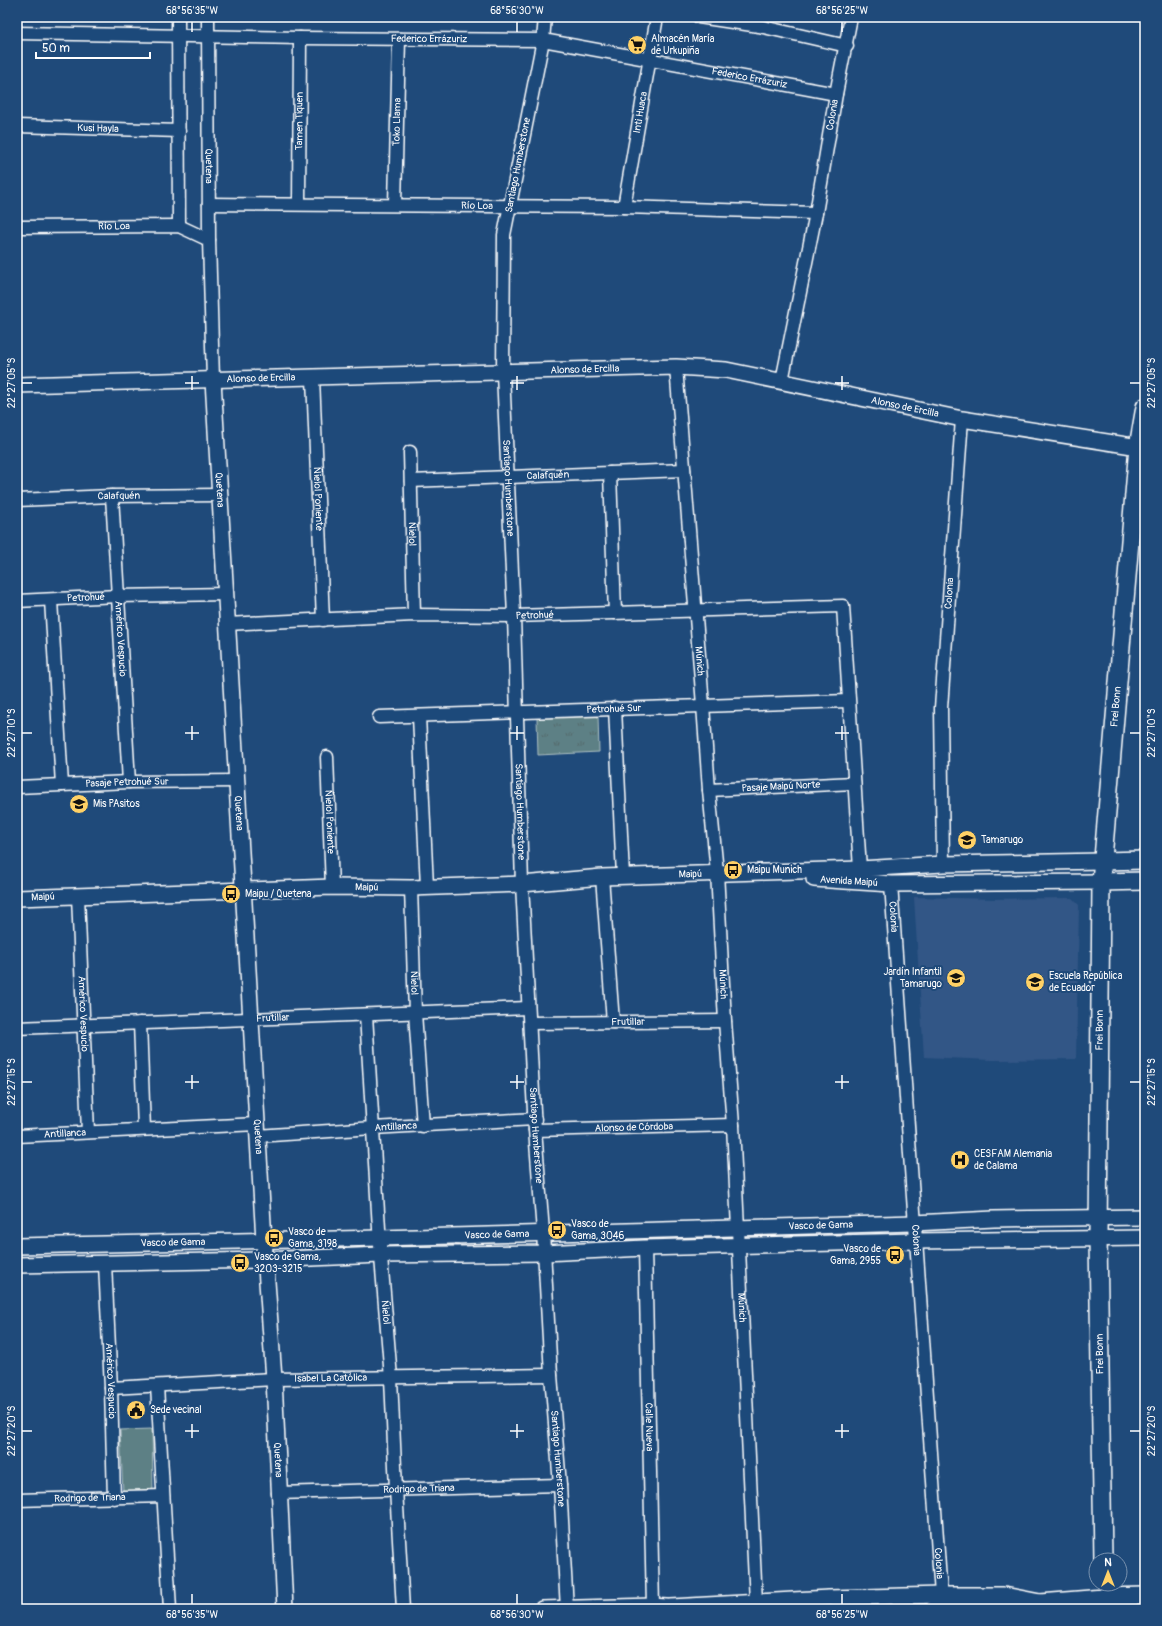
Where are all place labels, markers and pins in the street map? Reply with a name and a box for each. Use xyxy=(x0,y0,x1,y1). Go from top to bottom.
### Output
place label: Almacén María de Urkupiña xyxy=(651,33,715,57)
supermarket icon: Almacén María de Urkupiña xyxy=(626,34,648,56)
school or university icon: Mis PAsitos xyxy=(68,793,90,815)
place label: Mis PAsitos xyxy=(93,798,140,810)
school or university icon: Tamarugo xyxy=(956,829,978,851)
place label: Tamarugo xyxy=(981,834,1024,846)
bus stop icon: Maipu Munich xyxy=(722,859,744,881)
place label: Maipu Munich xyxy=(747,864,802,876)
bus stop icon: Maipu / Quetena xyxy=(220,883,242,905)
place label: Maipu / Quetena xyxy=(245,888,312,900)
place label: Jardín Infantil Tamarugo xyxy=(883,966,943,990)
school or university icon: Jardín Infantil Tamarugo xyxy=(945,967,967,989)
place label: Escuela República de Ecuador xyxy=(1049,970,1123,994)
school or university icon: Escuela República de Ecuador xyxy=(1024,971,1046,993)
place label: CESFAM Alemania de Calama xyxy=(974,1148,1052,1172)
hospital icon: CESFAM Alemania de Calama xyxy=(949,1149,971,1171)
place label: Vasco de Gama, 3046 xyxy=(571,1218,625,1242)
bus stop icon: Vasco de Gama, 3046 xyxy=(546,1219,568,1241)
place label: Vasco de Gama, 3198 xyxy=(288,1226,337,1250)
bus stop icon: Vasco de Gama, 3198 xyxy=(263,1227,285,1249)
place label: Vasco de Gama, 2955 xyxy=(830,1243,881,1267)
bus stop icon: Vasco de Gama, 2955 xyxy=(884,1244,906,1266)
place label: Vasco de Gama, 3203-3215 xyxy=(254,1251,321,1275)
bus stop icon: Vasco de Gama, 3203-3215 xyxy=(229,1252,251,1274)
public building icon: Sede vecinal xyxy=(125,1399,147,1421)
place label: Sede vecinal xyxy=(150,1404,202,1416)

